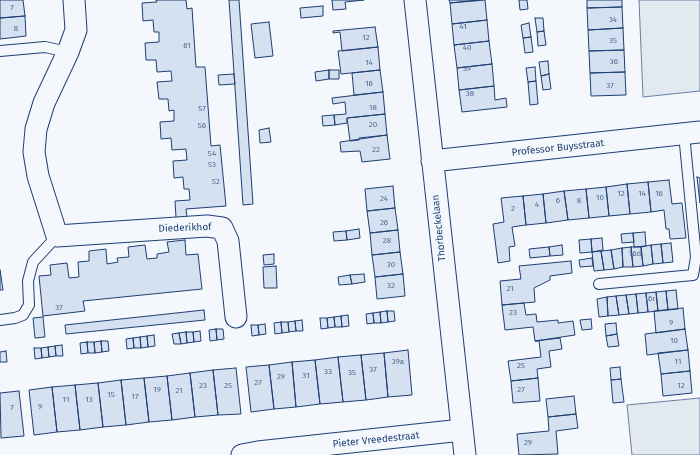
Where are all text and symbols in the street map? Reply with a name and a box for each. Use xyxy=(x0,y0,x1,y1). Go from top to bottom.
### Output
house number: 7 xyxy=(10,3,14,13)
house number: 34 xyxy=(609,15,617,25)
house number: 41 xyxy=(459,22,467,32)
house number: 8 xyxy=(14,24,18,34)
house number: 12 xyxy=(362,33,370,43)
house number: 35 xyxy=(609,36,617,46)
house number: 61 xyxy=(183,41,191,51)
house number: 40 xyxy=(463,43,471,53)
house number: 36 xyxy=(610,57,618,67)
house number: 14 xyxy=(365,58,373,68)
house number: 39 xyxy=(463,64,471,74)
house number: 16 xyxy=(365,79,373,89)
house number: 37 xyxy=(606,81,614,91)
house number: 38 xyxy=(466,89,474,99)
house number: 18 xyxy=(369,103,377,113)
house number: 57 xyxy=(198,104,206,114)
house number: 20 xyxy=(369,120,377,130)
house number: 56 xyxy=(198,121,206,131)
street label: Professor Buysstraat xyxy=(511,137,605,159)
house number: 22 xyxy=(372,145,380,155)
house number: 54 xyxy=(208,149,216,159)
house number: 53 xyxy=(208,160,216,170)
house number: 52 xyxy=(212,177,220,187)
house number: 12 xyxy=(617,189,625,199)
house number: 14 xyxy=(638,189,646,199)
house number: 16 xyxy=(655,189,663,199)
house number: 10 xyxy=(596,193,604,203)
house number: 24 xyxy=(380,194,388,204)
street label: Thorbeckelaan xyxy=(430,194,448,262)
house number: 6 xyxy=(556,196,560,206)
house number: 8 xyxy=(577,196,581,206)
house number: 4 xyxy=(535,200,539,210)
house number: 2 xyxy=(511,204,515,214)
house number: 26 xyxy=(380,218,388,228)
street label: Diederikhof xyxy=(158,221,212,235)
house number: 28 xyxy=(383,236,391,246)
house number: 16d xyxy=(629,249,641,259)
house number: 30 xyxy=(387,260,395,270)
house number: 32 xyxy=(387,281,395,291)
house number: 21 xyxy=(506,284,514,294)
house number: 16r xyxy=(645,294,655,304)
house number: 37 xyxy=(55,303,63,313)
house number: 23 xyxy=(509,308,517,318)
house number: 9 xyxy=(669,318,673,328)
house number: 10 xyxy=(670,336,678,346)
house number: 39a xyxy=(392,357,404,367)
house number: 11 xyxy=(675,357,681,367)
house number: 25 xyxy=(517,361,525,371)
house number: 37 xyxy=(369,365,377,375)
house number: 33 xyxy=(324,367,332,377)
house number: 35 xyxy=(348,368,356,378)
house number: 31 xyxy=(302,371,310,381)
house number: 29 xyxy=(277,372,285,382)
house number: 27 xyxy=(254,378,262,388)
house number: 23 xyxy=(199,381,207,391)
house number: 25 xyxy=(224,381,232,391)
house number: 12 xyxy=(677,381,685,391)
house number: 19 xyxy=(153,385,161,395)
house number: 27 xyxy=(517,385,525,395)
house number: 21 xyxy=(175,386,183,396)
house number: 15 xyxy=(107,390,115,400)
house number: 17 xyxy=(131,392,139,402)
house number: 11 xyxy=(63,395,69,405)
house number: 13 xyxy=(85,395,93,405)
house number: 9 xyxy=(38,402,42,412)
house number: 7 xyxy=(10,403,14,413)
street label: Pieter Vreedestraat xyxy=(332,429,420,451)
house number: 29 xyxy=(524,438,532,448)

